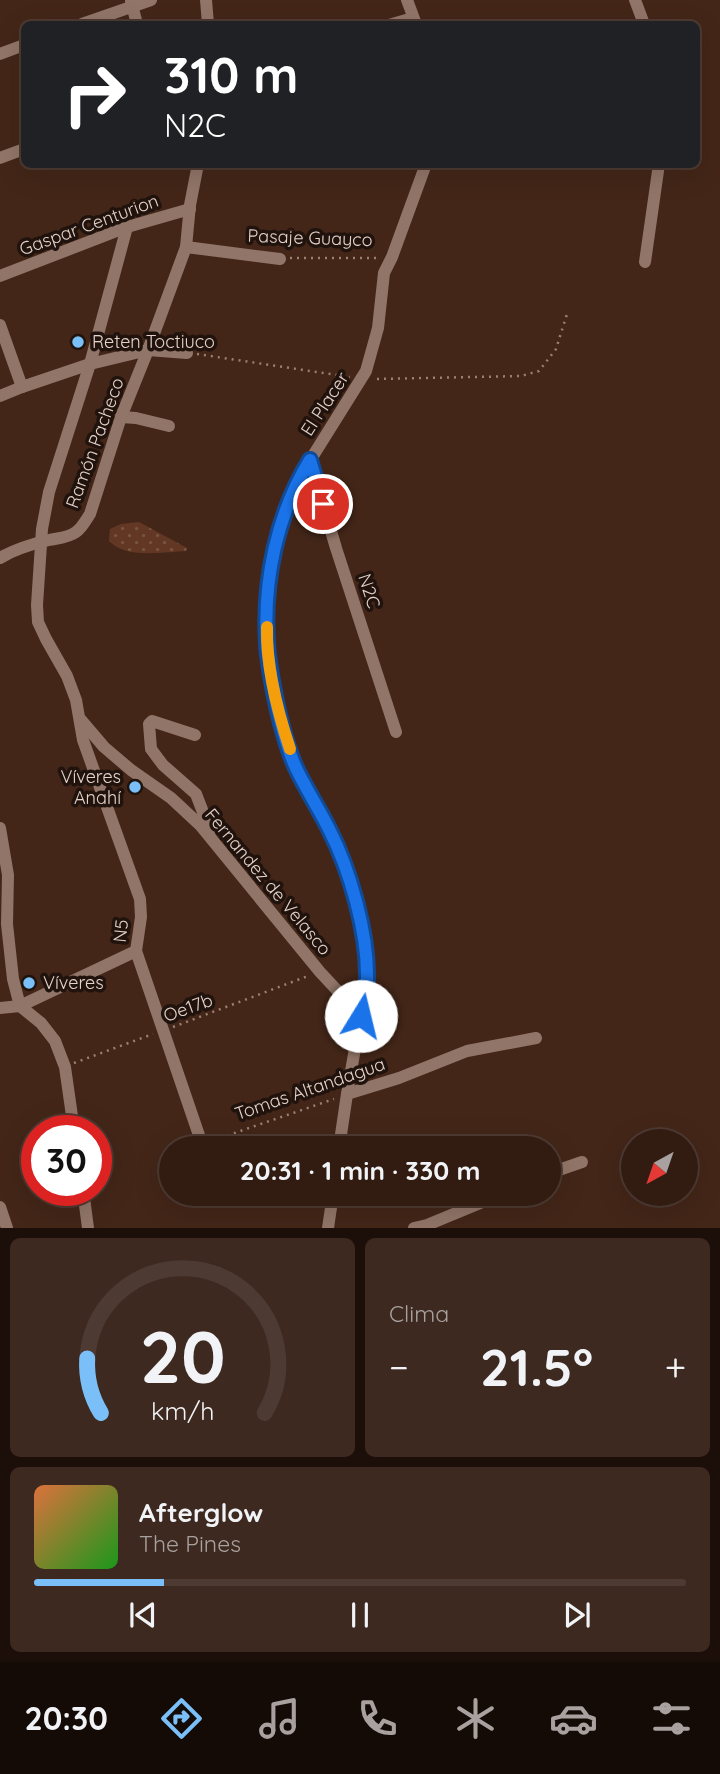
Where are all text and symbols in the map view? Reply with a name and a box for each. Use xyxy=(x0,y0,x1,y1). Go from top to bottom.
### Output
text: 310 m xyxy=(164,44,298,105)
icon: right xyxy=(49,49,140,140)
text: N2C xyxy=(164,105,226,145)
street label: Gaspar Centurion xyxy=(16,189,162,260)
street label: Pasaje Guayco xyxy=(247,224,373,251)
place label: Reten Toctiuco xyxy=(92,330,215,353)
marker: Reten Toctiuco xyxy=(70,334,86,350)
street label: El Placer xyxy=(295,367,354,440)
street label: Ramón Pacheco xyxy=(60,374,129,511)
pin xyxy=(293,474,353,534)
icon: arrive xyxy=(304,485,342,523)
street label: N2C xyxy=(353,571,386,611)
place label: Víveres Anahí xyxy=(60,765,121,809)
marker: Víveres Anahí xyxy=(127,779,143,795)
street label: Fernandez de Velasco xyxy=(200,804,337,960)
street label: N5 xyxy=(108,918,133,944)
place label: Víveres xyxy=(43,971,104,994)
marker: Víveres xyxy=(21,975,37,991)
position arrow xyxy=(324,979,398,1053)
street label: Oe17b xyxy=(160,988,216,1027)
street label: Tomas Altandagua xyxy=(232,1052,388,1125)
speed limit sign: 30 xyxy=(21,1115,112,1206)
north arrow xyxy=(621,1129,698,1206)
map controls xyxy=(621,1129,698,1206)
text: 20:31 · 1 min · 330 m xyxy=(240,1154,480,1187)
text: Clima xyxy=(389,1299,449,1328)
text: 20 xyxy=(139,1311,226,1402)
text: 21.5° xyxy=(480,1334,593,1399)
text: − xyxy=(389,1343,409,1391)
text: + xyxy=(665,1343,686,1391)
text: km/h xyxy=(151,1395,214,1426)
text: Afterglow xyxy=(139,1496,263,1529)
text: The Pines xyxy=(139,1529,241,1558)
icon: previous xyxy=(124,1596,162,1634)
icon: pause xyxy=(341,1596,379,1634)
icon: next xyxy=(558,1596,596,1634)
icon: directions xyxy=(157,1694,206,1743)
icon: music xyxy=(255,1694,304,1743)
icon: phone xyxy=(353,1694,402,1743)
icon: climate xyxy=(451,1694,500,1743)
icon: car xyxy=(549,1694,598,1743)
icon: filters xyxy=(647,1694,696,1743)
text: 20:30 xyxy=(24,1698,108,1738)

